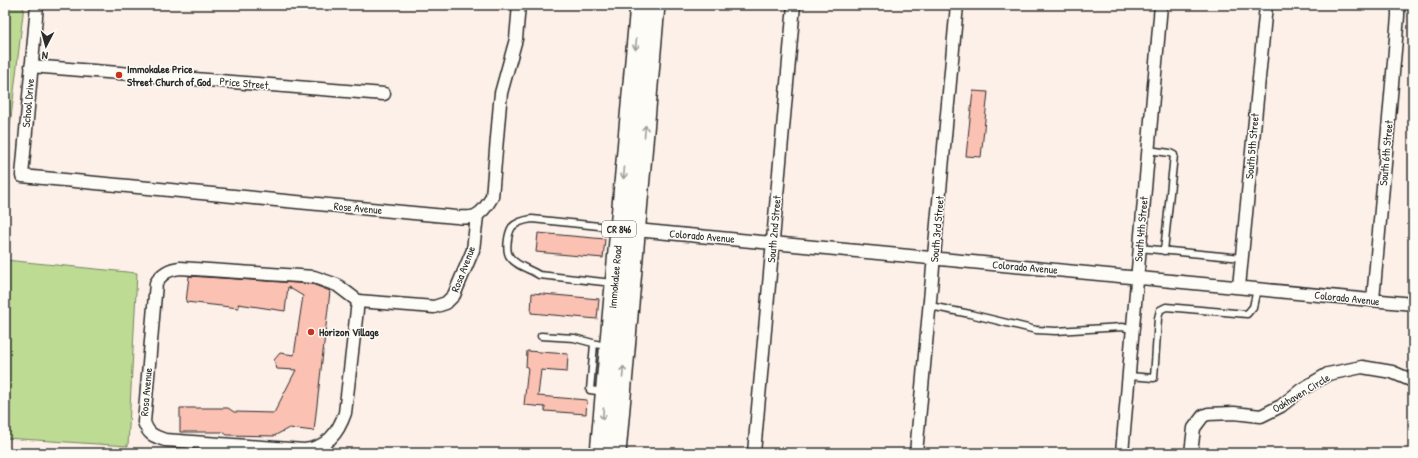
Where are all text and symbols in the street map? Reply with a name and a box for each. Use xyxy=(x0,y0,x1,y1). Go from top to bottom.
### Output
north arrow xyxy=(26,26,66,66)
one-way arrow xyxy=(633,37,640,50)
text: N xyxy=(41,49,49,63)
place label: Immokalee Price Street Church of God xyxy=(127,62,211,89)
marker: Immokalee Price Street Church of God xyxy=(114,70,124,80)
street label: Price Street xyxy=(219,74,269,92)
street label: School Drive xyxy=(19,77,37,128)
street label: South 5th Street xyxy=(1242,112,1262,179)
street label: South 6th Street xyxy=(1376,119,1396,186)
one-way arrow xyxy=(641,125,648,138)
one-way arrow xyxy=(621,166,628,179)
street label: South 2nd Street xyxy=(764,195,784,263)
street label: South 3rd Street xyxy=(927,195,947,263)
street label: South 4th Street xyxy=(1131,196,1151,262)
street label: Rose Avenue xyxy=(333,199,383,217)
road number: CR 846 xyxy=(602,221,636,237)
street label: Colorado Avenue xyxy=(669,226,736,246)
street label: Rosa Avenue xyxy=(448,243,478,294)
street label: Immokalee Road xyxy=(605,244,625,309)
street label: Colorado Avenue xyxy=(992,257,1059,277)
street label: Colorado Avenue xyxy=(1314,288,1381,308)
place label: Horizon Village xyxy=(319,325,380,340)
marker: Horizon Village xyxy=(306,327,316,337)
one-way arrow xyxy=(620,366,627,379)
street label: Rosa Avenue xyxy=(137,367,155,417)
street label: Oakhaven Circle xyxy=(1270,370,1333,416)
one-way arrow xyxy=(600,407,607,420)

